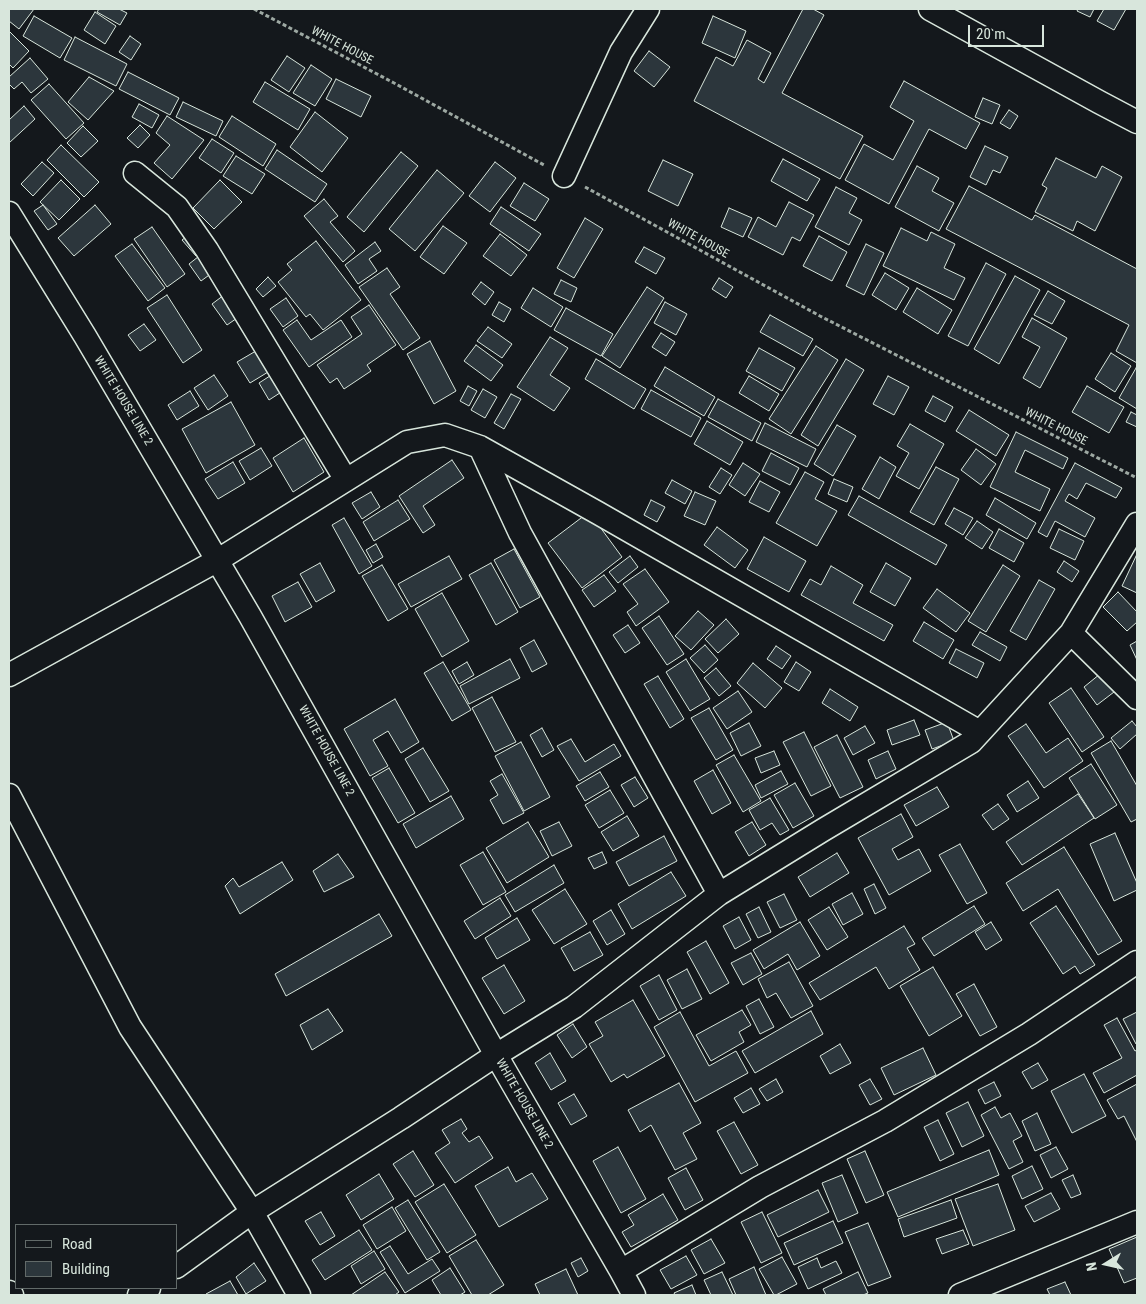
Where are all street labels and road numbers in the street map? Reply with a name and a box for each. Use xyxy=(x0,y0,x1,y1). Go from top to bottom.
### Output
street label: WHITE HOUSE xyxy=(309,24,375,68)
street label: WHITE HOUSE xyxy=(665,216,731,262)
street label: WHITE HOUSE LINE 2 xyxy=(91,354,155,448)
street label: WHITE HOUSE xyxy=(1022,405,1090,449)
street label: WHITE HOUSE LINE 2 xyxy=(295,703,357,799)
street label: WHITE HOUSE LINE 2 xyxy=(492,1056,556,1152)

